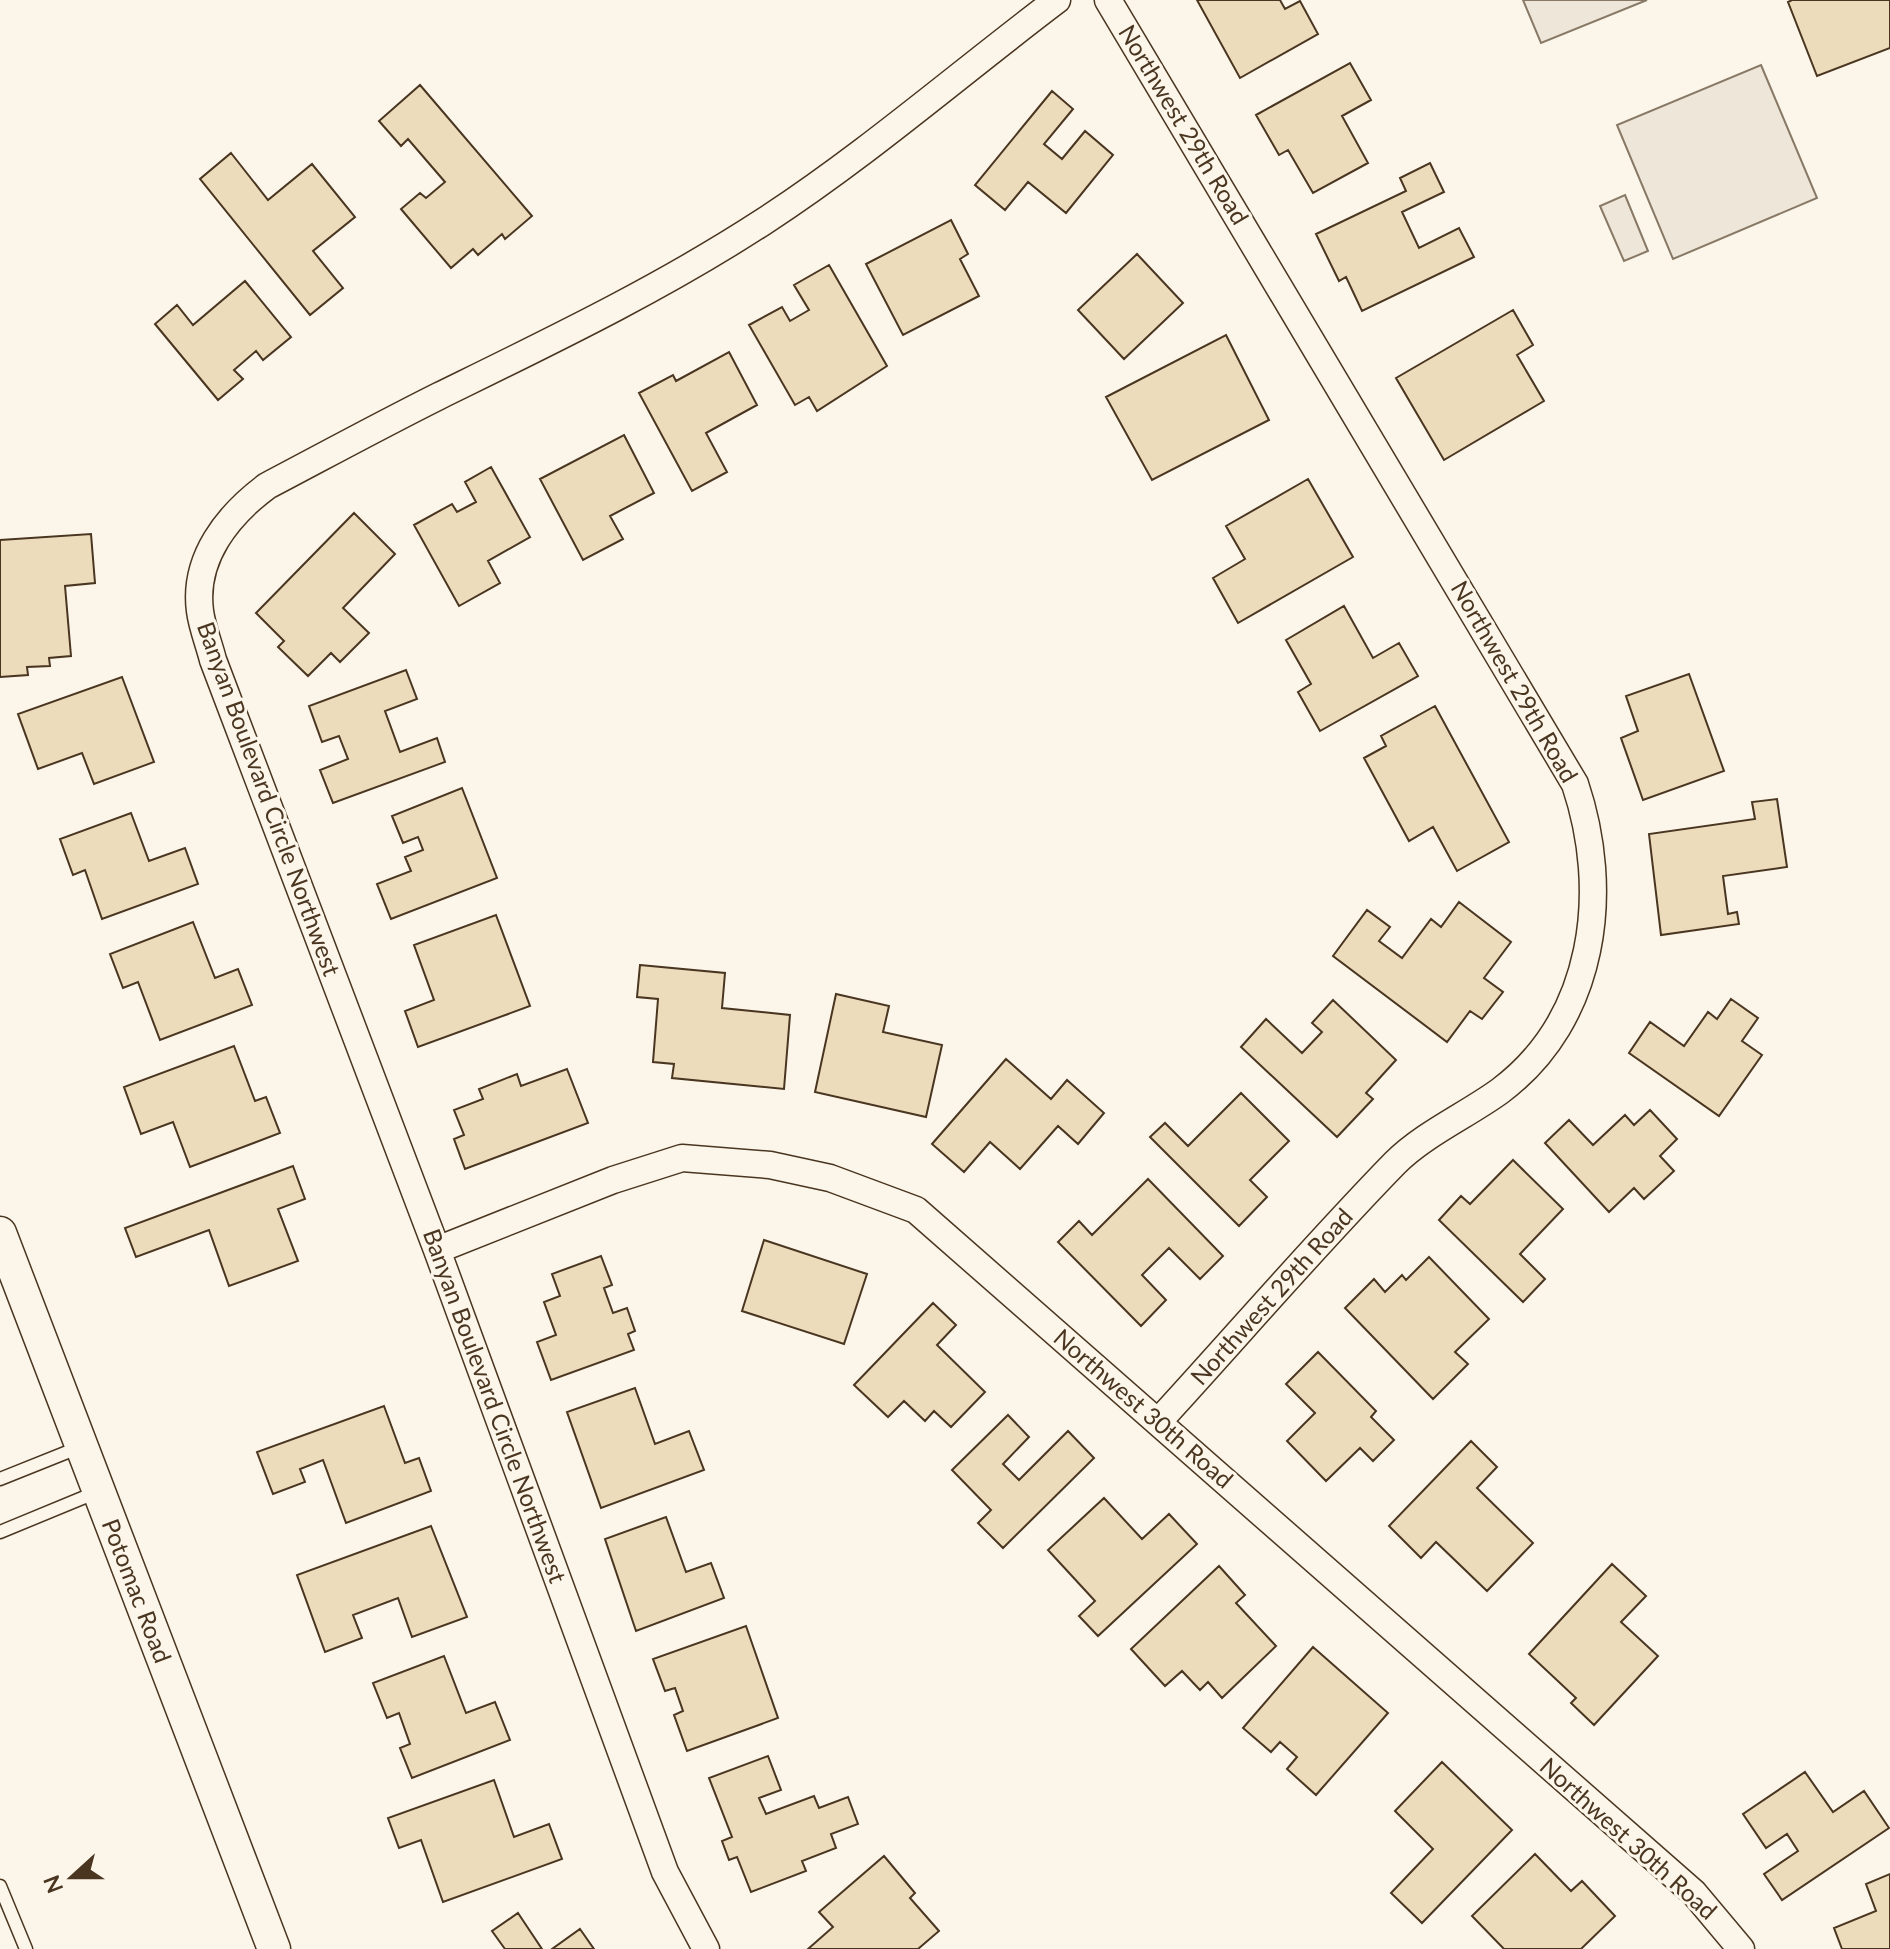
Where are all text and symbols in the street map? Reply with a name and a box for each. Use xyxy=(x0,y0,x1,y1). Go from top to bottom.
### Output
street label: Northwest 29th Road xyxy=(1113,19,1255,229)
street label: Northwest 29th Road xyxy=(1446,575,1585,787)
street label: Banyan Boulevard Circle Northwest xyxy=(192,617,347,980)
street label: Northwest 29th Road xyxy=(1184,1202,1358,1390)
street label: Banyan Boulevard Circle Northwest xyxy=(418,1224,573,1587)
street label: Northwest 30th Road xyxy=(1048,1322,1240,1494)
street label: Potomac Road xyxy=(97,1514,178,1667)
street label: Northwest 30th Road xyxy=(1535,1751,1723,1925)
north arrow xyxy=(32,1837,112,1917)
text: N xyxy=(37,1872,69,1897)

